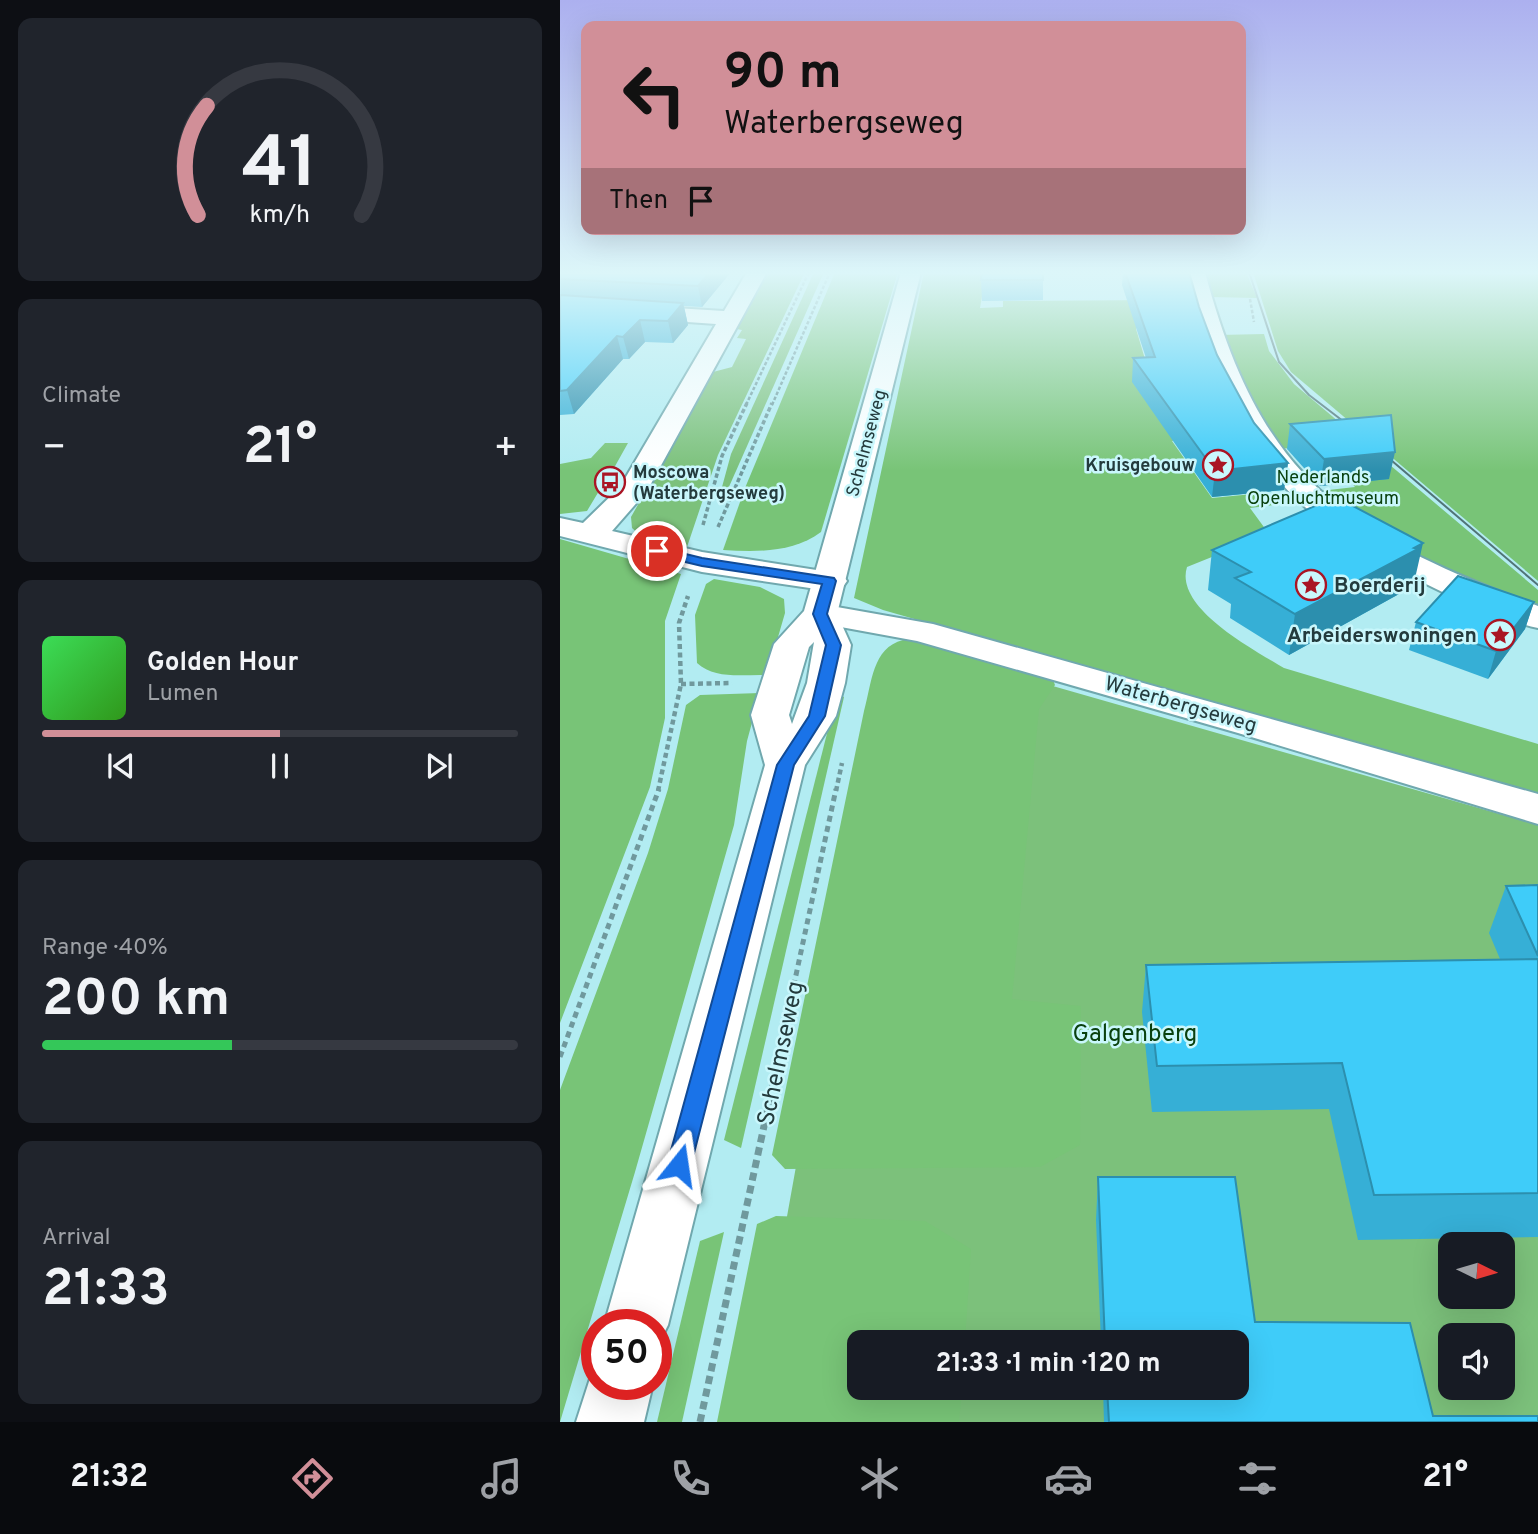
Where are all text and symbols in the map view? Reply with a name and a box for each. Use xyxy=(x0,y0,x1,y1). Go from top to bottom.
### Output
text: 90 m xyxy=(724,44,842,106)
icon: left xyxy=(609,49,700,140)
text: Waterbergseweg xyxy=(724,105,964,145)
text: 41 xyxy=(242,122,318,214)
icon: arrive xyxy=(682,182,720,220)
text: Then xyxy=(609,185,668,218)
text: km/h xyxy=(250,200,310,232)
text: Climate xyxy=(42,382,121,411)
street label: Schelmseweg xyxy=(842,387,893,500)
text: 21° xyxy=(243,416,317,482)
text: − xyxy=(42,425,67,474)
text: + xyxy=(493,425,518,474)
place icon: Kruisgebouw xyxy=(1201,448,1235,482)
place label: Kruisgebouw xyxy=(1085,455,1195,478)
place label: Moscowa (Waterbergseweg) xyxy=(633,462,785,506)
bus stop icon: Moscowa (Waterbergseweg) xyxy=(593,465,627,499)
park label: Nederlands Openluchtmuseum xyxy=(1247,467,1399,511)
pin xyxy=(627,521,687,581)
icon: arrive xyxy=(638,532,676,570)
place icon: Boerderij xyxy=(1294,568,1328,602)
place label: Boerderij xyxy=(1334,573,1426,600)
place icon: Arbeiderswoningen xyxy=(1483,618,1517,652)
place label: Arbeiderswoningen xyxy=(1287,623,1477,650)
text: Golden Hour xyxy=(147,647,298,680)
street label: Waterbergseweg xyxy=(1101,671,1260,740)
text: Lumen xyxy=(147,680,218,709)
icon: previous xyxy=(102,747,140,785)
icon: pause xyxy=(261,747,299,785)
icon: next xyxy=(420,747,458,785)
text: Range · 40% xyxy=(42,934,168,963)
text: 200 km xyxy=(42,968,230,1034)
street label: Schelmseweg xyxy=(752,978,812,1128)
park label: Galgenberg xyxy=(1073,1020,1197,1050)
position arrow xyxy=(642,1128,716,1202)
text: Arrival xyxy=(42,1224,111,1253)
north arrow xyxy=(1438,1232,1516,1309)
map controls xyxy=(1438,1232,1515,1400)
text: 21:33 xyxy=(42,1258,170,1324)
speed limit sign: 50 xyxy=(581,1309,672,1400)
button: sound xyxy=(1438,1323,1515,1400)
text: 21:33 · 1 min · 120 m xyxy=(936,1348,1160,1381)
icon: directions xyxy=(288,1454,337,1503)
icon: music xyxy=(477,1454,526,1503)
icon: phone xyxy=(666,1454,715,1503)
icon: climate xyxy=(855,1454,904,1503)
icon: car xyxy=(1044,1454,1093,1503)
icon: filters xyxy=(1233,1454,1282,1503)
text: 21:32 xyxy=(70,1458,148,1498)
text: 21° xyxy=(1422,1458,1468,1498)

